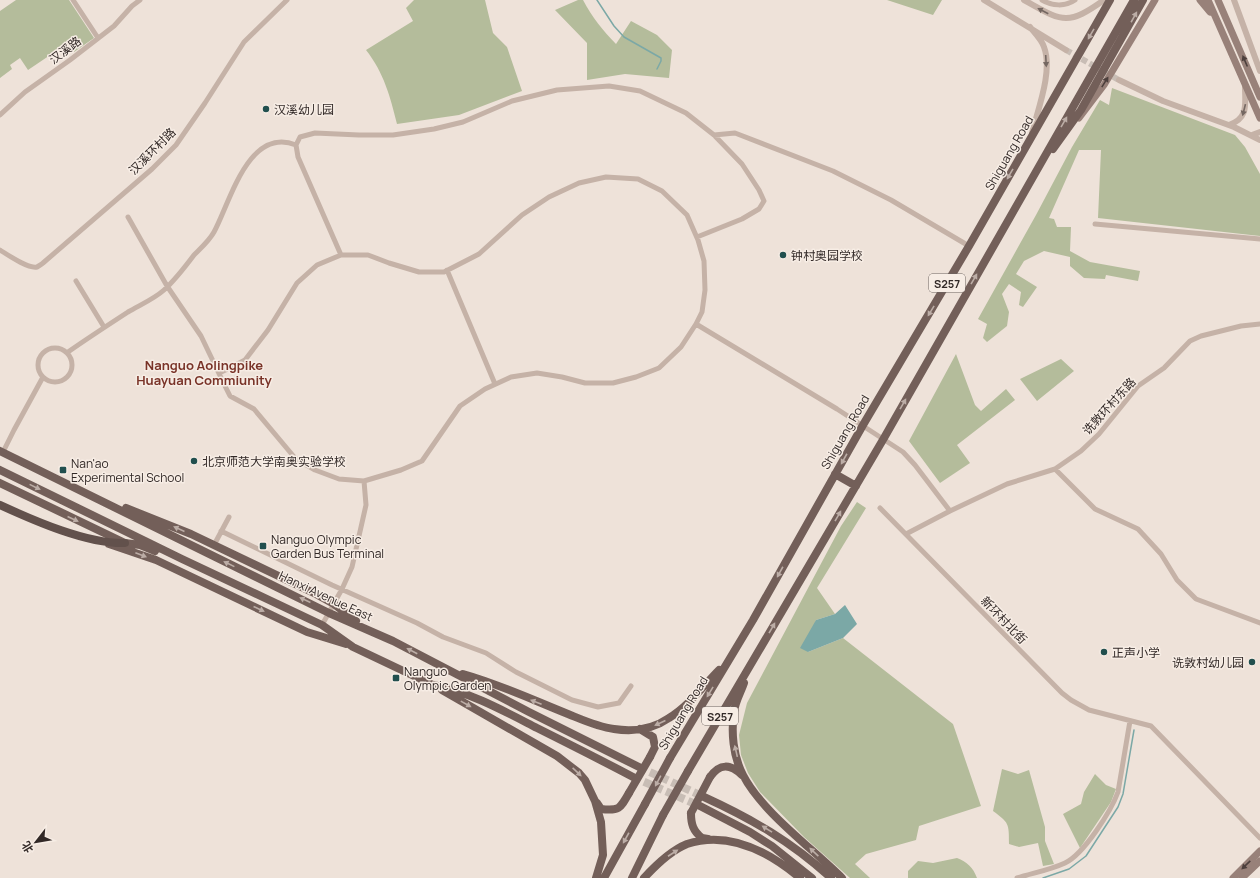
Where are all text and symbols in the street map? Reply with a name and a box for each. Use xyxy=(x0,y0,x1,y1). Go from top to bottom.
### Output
one-way arrow xyxy=(1038,7,1049,14)
one-way arrow xyxy=(1130,11,1137,23)
one-way arrow xyxy=(1087,28,1094,40)
street label: 汉溪路 xyxy=(46,32,84,68)
one-way arrow xyxy=(1042,55,1049,67)
one-way arrow xyxy=(1241,55,1247,67)
one-way arrow xyxy=(1101,77,1109,87)
place label: 汉溪幼儿园 xyxy=(274,101,334,118)
one-way arrow xyxy=(1240,103,1246,116)
marker: 汉溪幼儿园 xyxy=(261,104,271,114)
street label: Shiguang Road xyxy=(981,113,1037,193)
one-way arrow xyxy=(1060,116,1067,128)
street label: 汉溪环村路 xyxy=(125,124,179,178)
one-way arrow xyxy=(1007,168,1014,180)
place label: 钟村奥园学校 xyxy=(791,247,863,264)
marker: 钟村奥园学校 xyxy=(778,250,788,260)
one-way arrow xyxy=(971,273,978,285)
road number: S257 xyxy=(929,274,965,292)
one-way arrow xyxy=(927,305,934,317)
district label: Nanguo Aolingpike Huayuan Commiunity xyxy=(136,356,272,389)
street label: 诜敦环村东路 xyxy=(1079,374,1139,438)
street label: Shiguang Road xyxy=(817,392,873,472)
one-way arrow xyxy=(899,398,906,410)
place label: 北京师范大学南奥实验学校 xyxy=(202,453,346,470)
one-way arrow xyxy=(840,453,847,465)
place label: Nan'ao Experimental School xyxy=(71,455,184,486)
marker: 北京师范大学南奥实验学校 xyxy=(189,456,199,466)
marker: Nan'ao Experimental School xyxy=(58,465,68,475)
one-way arrow xyxy=(29,484,41,490)
one-way arrow xyxy=(834,510,841,522)
one-way arrow xyxy=(67,516,78,522)
one-way arrow xyxy=(173,525,185,532)
place label: Nanguo Olympic Garden Bus Terminal xyxy=(271,531,384,562)
marker: Nanguo Olympic Garden Bus Terminal xyxy=(258,541,268,551)
one-way arrow xyxy=(135,552,147,558)
one-way arrow xyxy=(224,561,235,567)
street label: Hanxi Avenue East xyxy=(276,567,376,625)
one-way arrow xyxy=(776,567,783,578)
street label: 新环村北街 xyxy=(977,593,1031,647)
one-way arrow xyxy=(299,597,311,603)
one-way arrow xyxy=(253,606,265,612)
one-way arrow xyxy=(769,622,776,634)
place label: 正声小学 xyxy=(1112,644,1160,661)
marker: 正声小学 xyxy=(1099,647,1109,657)
one-way arrow xyxy=(406,648,418,654)
place label: 诜敦村幼儿园 xyxy=(1172,654,1244,671)
marker: 诜敦村幼儿园 xyxy=(1247,657,1257,667)
place label: Nanguo Olympic Garden xyxy=(404,663,491,694)
marker: Nanguo Olympic Garden xyxy=(391,673,401,683)
street label: Shiguang Road xyxy=(654,673,712,753)
one-way arrow xyxy=(706,686,713,698)
one-way arrow xyxy=(530,698,542,704)
one-way arrow xyxy=(461,701,472,708)
road number: S257 xyxy=(702,707,738,725)
one-way arrow xyxy=(654,720,666,726)
one-way arrow xyxy=(732,745,738,757)
one-way arrow xyxy=(572,767,582,777)
one-way arrow xyxy=(655,775,661,787)
north arrow xyxy=(16,822,56,862)
one-way arrow xyxy=(761,825,772,833)
one-way arrow xyxy=(623,833,630,844)
text: 北 xyxy=(18,839,36,856)
one-way arrow xyxy=(808,847,819,856)
one-way arrow xyxy=(668,849,678,857)
one-way arrow xyxy=(1241,860,1251,870)

